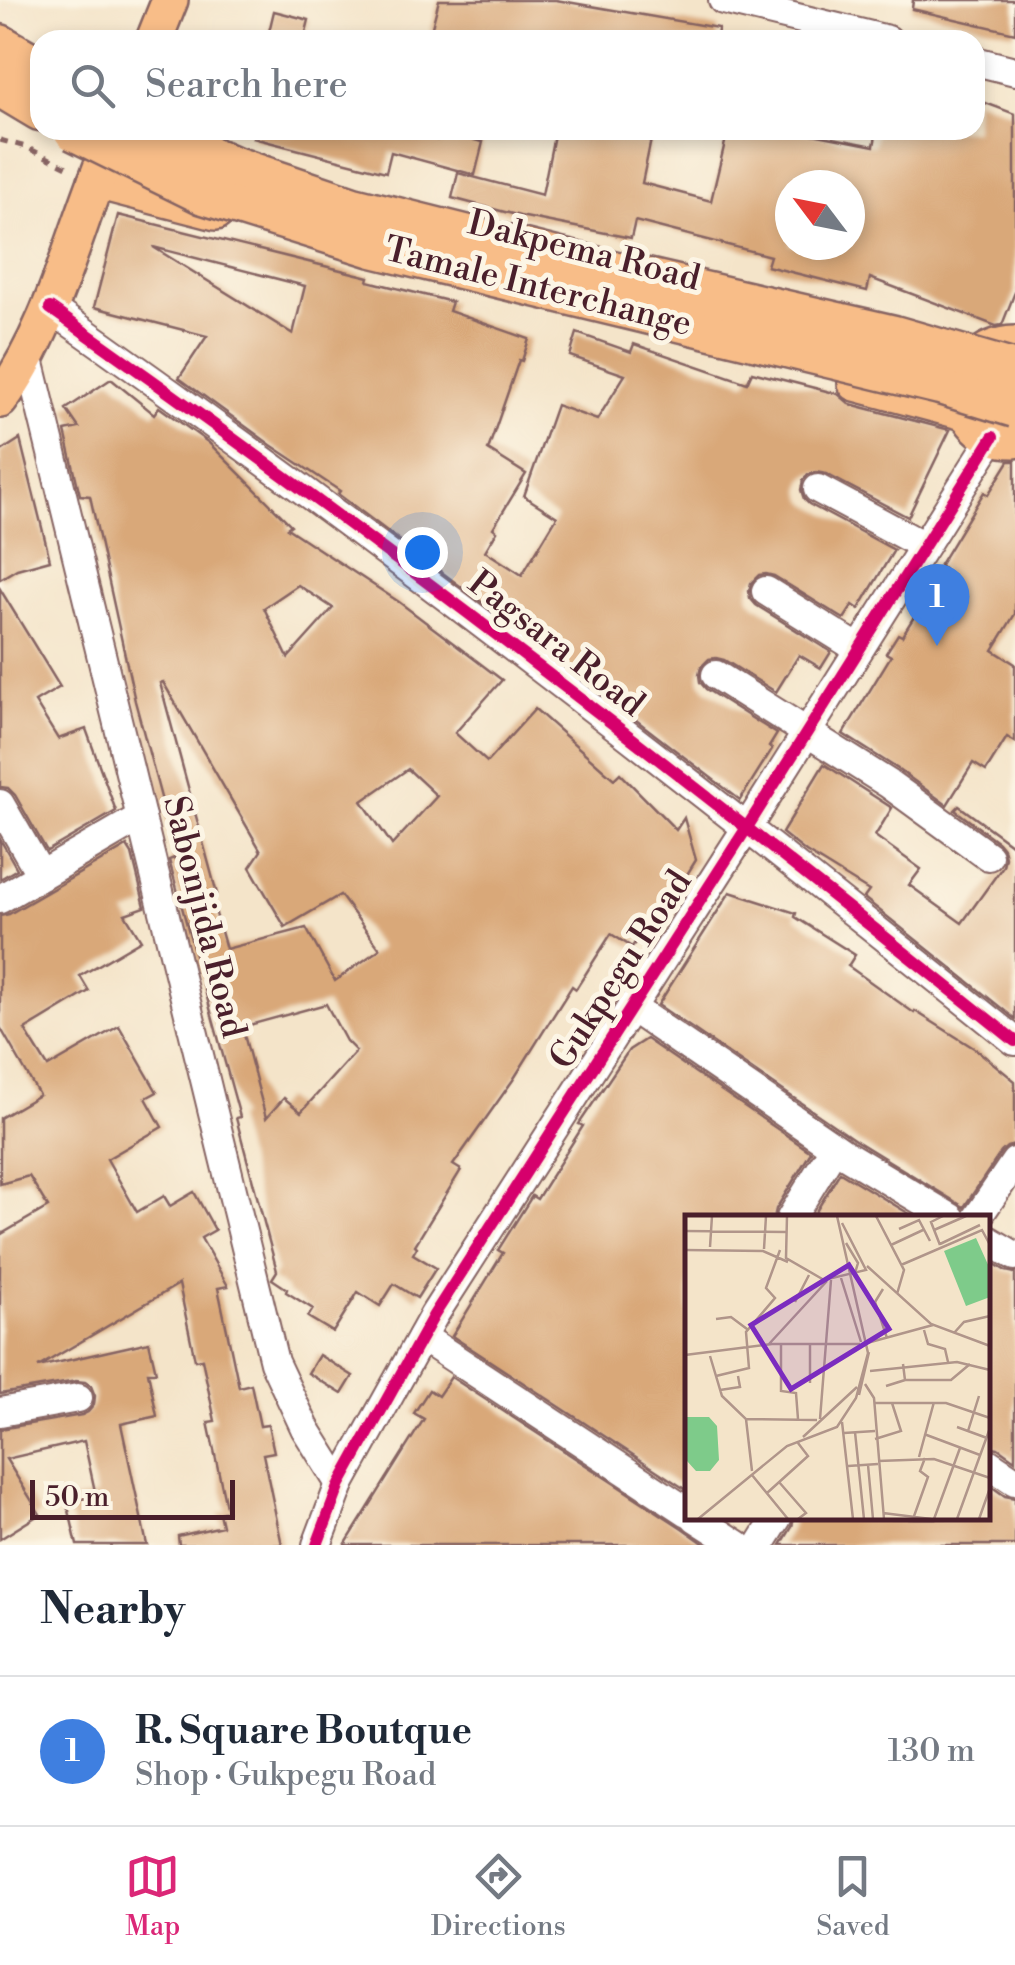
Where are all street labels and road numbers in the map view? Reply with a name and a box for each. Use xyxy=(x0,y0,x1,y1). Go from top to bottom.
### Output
street label: Dakpema Road xyxy=(463,201,705,301)
street label: Tamale Interchange xyxy=(380,228,696,346)
street label: Pagsara Road xyxy=(459,562,653,726)
street label: Sabonjida Road xyxy=(153,792,255,1042)
street label: Gukpegu Road xyxy=(541,862,701,1077)

